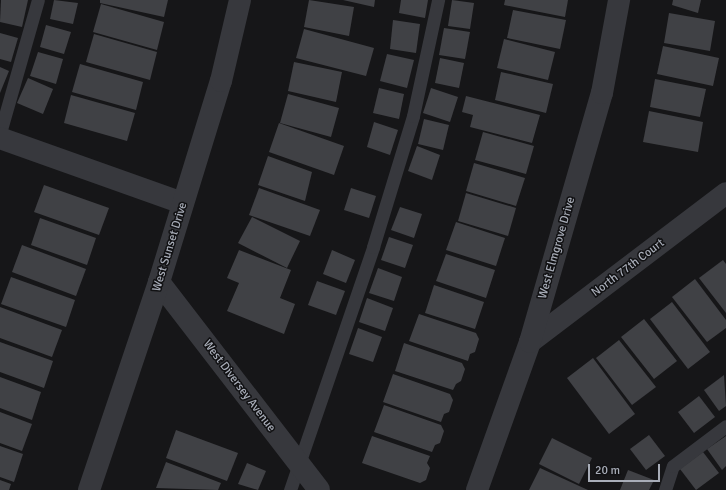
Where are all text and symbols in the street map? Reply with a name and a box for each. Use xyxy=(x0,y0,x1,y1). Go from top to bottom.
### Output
street label: West Elmgrove Drive xyxy=(536,195,578,301)
street label: West Sunset Drive xyxy=(150,201,190,293)
street label: North 77th Court xyxy=(589,236,667,300)
street label: West Diversey Avenue xyxy=(200,337,278,435)
scale bar xyxy=(590,456,662,482)
text: 20 m xyxy=(595,463,620,478)

